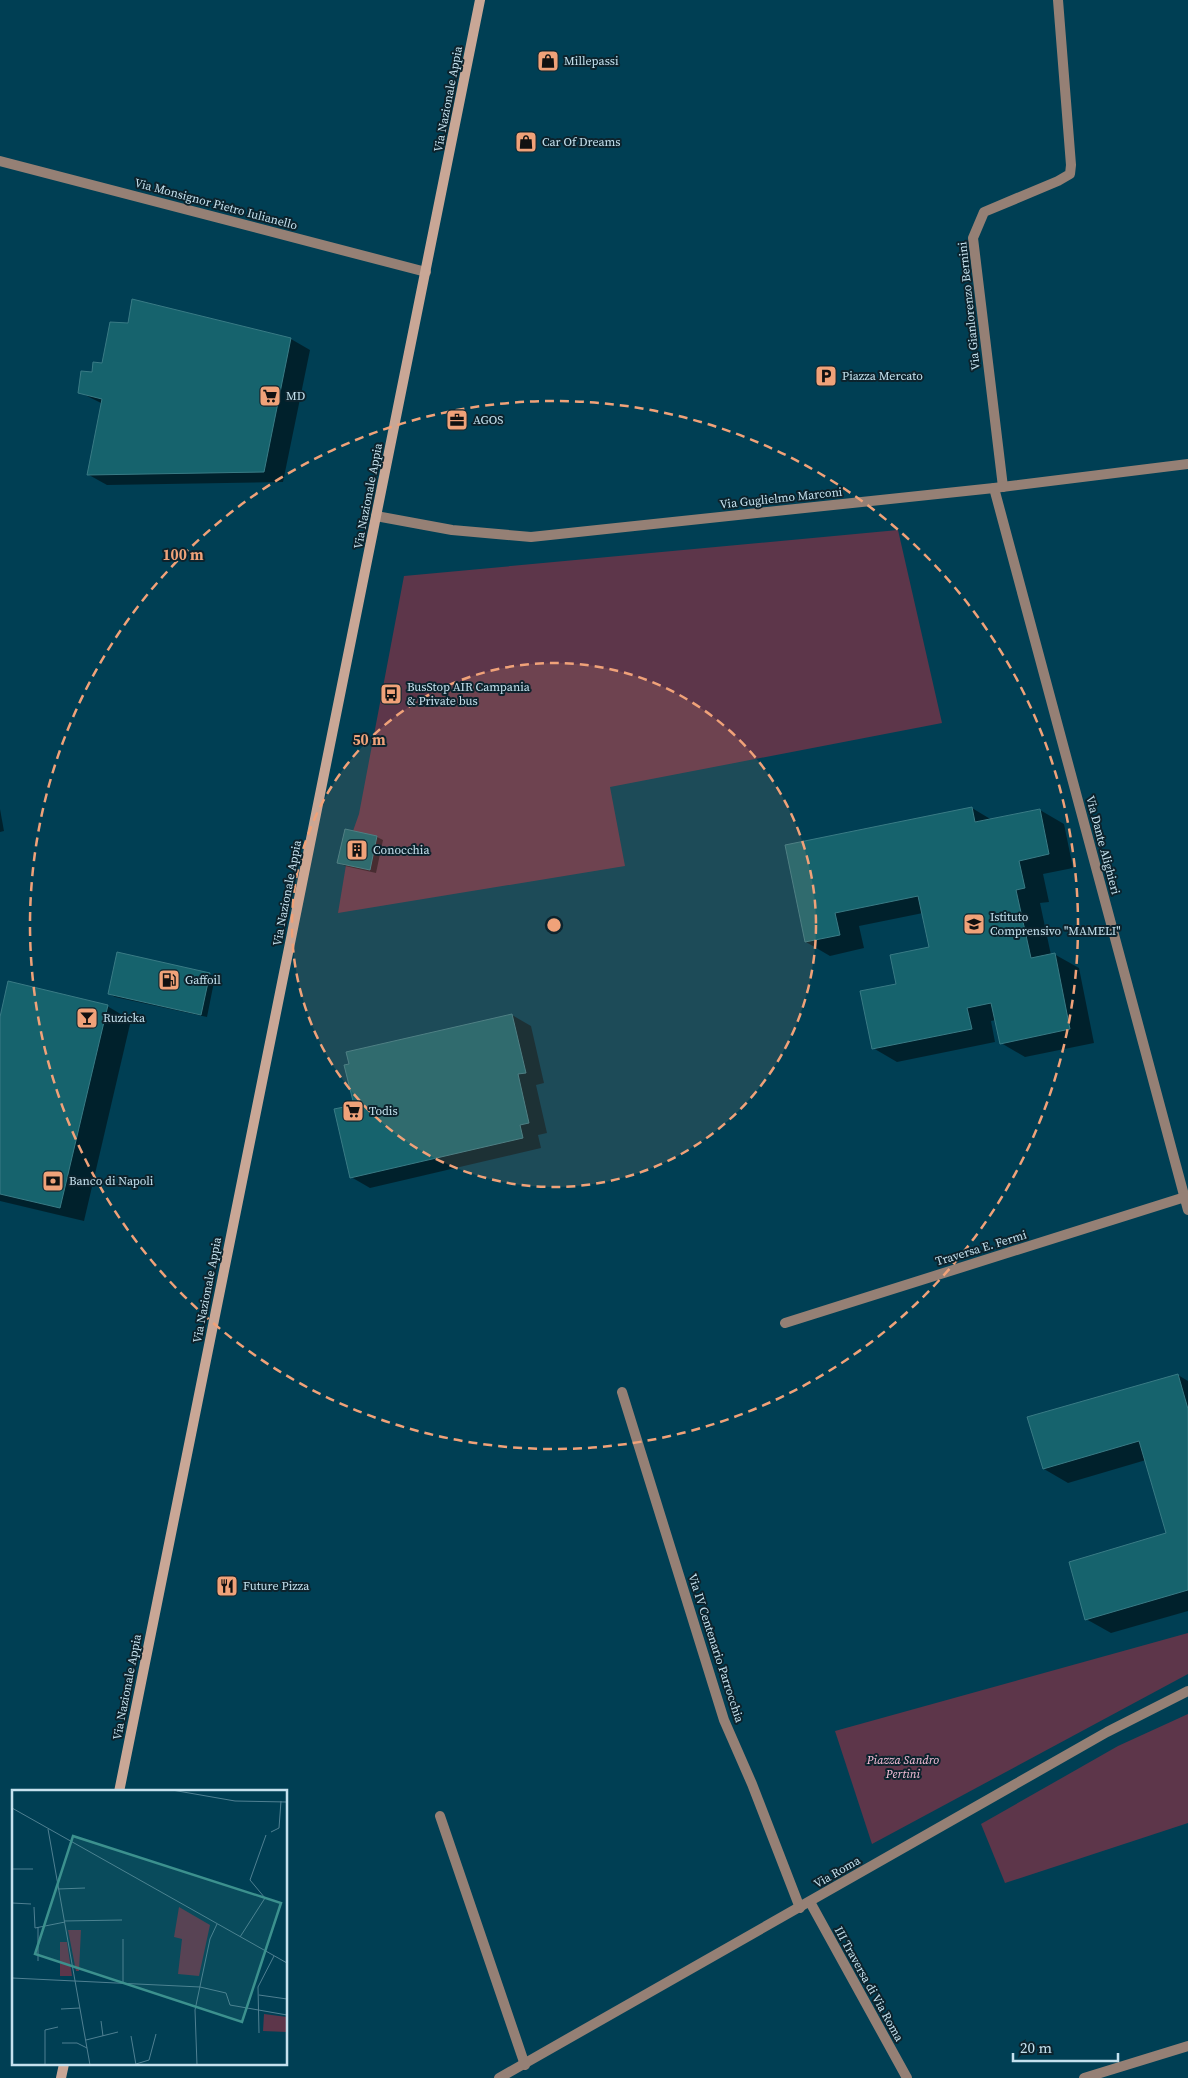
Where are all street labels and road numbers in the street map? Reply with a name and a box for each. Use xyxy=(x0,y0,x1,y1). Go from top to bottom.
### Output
street label: Via Nazionale Appia xyxy=(430,44,466,153)
street label: Via Monsignor Pietro Iulianello xyxy=(133,175,300,234)
street label: Via Gianlorenzo Bernini xyxy=(954,241,984,371)
street label: Via Nazionale Appia xyxy=(350,441,386,550)
street label: Via Guglielmo Marconi xyxy=(719,484,844,512)
street label: Via Dante Alighieri xyxy=(1082,794,1124,897)
street label: Via Nazionale Appia xyxy=(269,838,305,947)
street label: Traversa E. Fermi xyxy=(934,1226,1029,1269)
street label: Via Nazionale Appia xyxy=(189,1235,225,1344)
street label: Via IV Centenario Parrocchia xyxy=(684,1572,748,1725)
street label: Via Nazionale Appia xyxy=(109,1632,145,1741)
street label: Via Roma xyxy=(811,1852,864,1892)
street label: III Traversa di Via Roma xyxy=(831,1924,908,2045)

